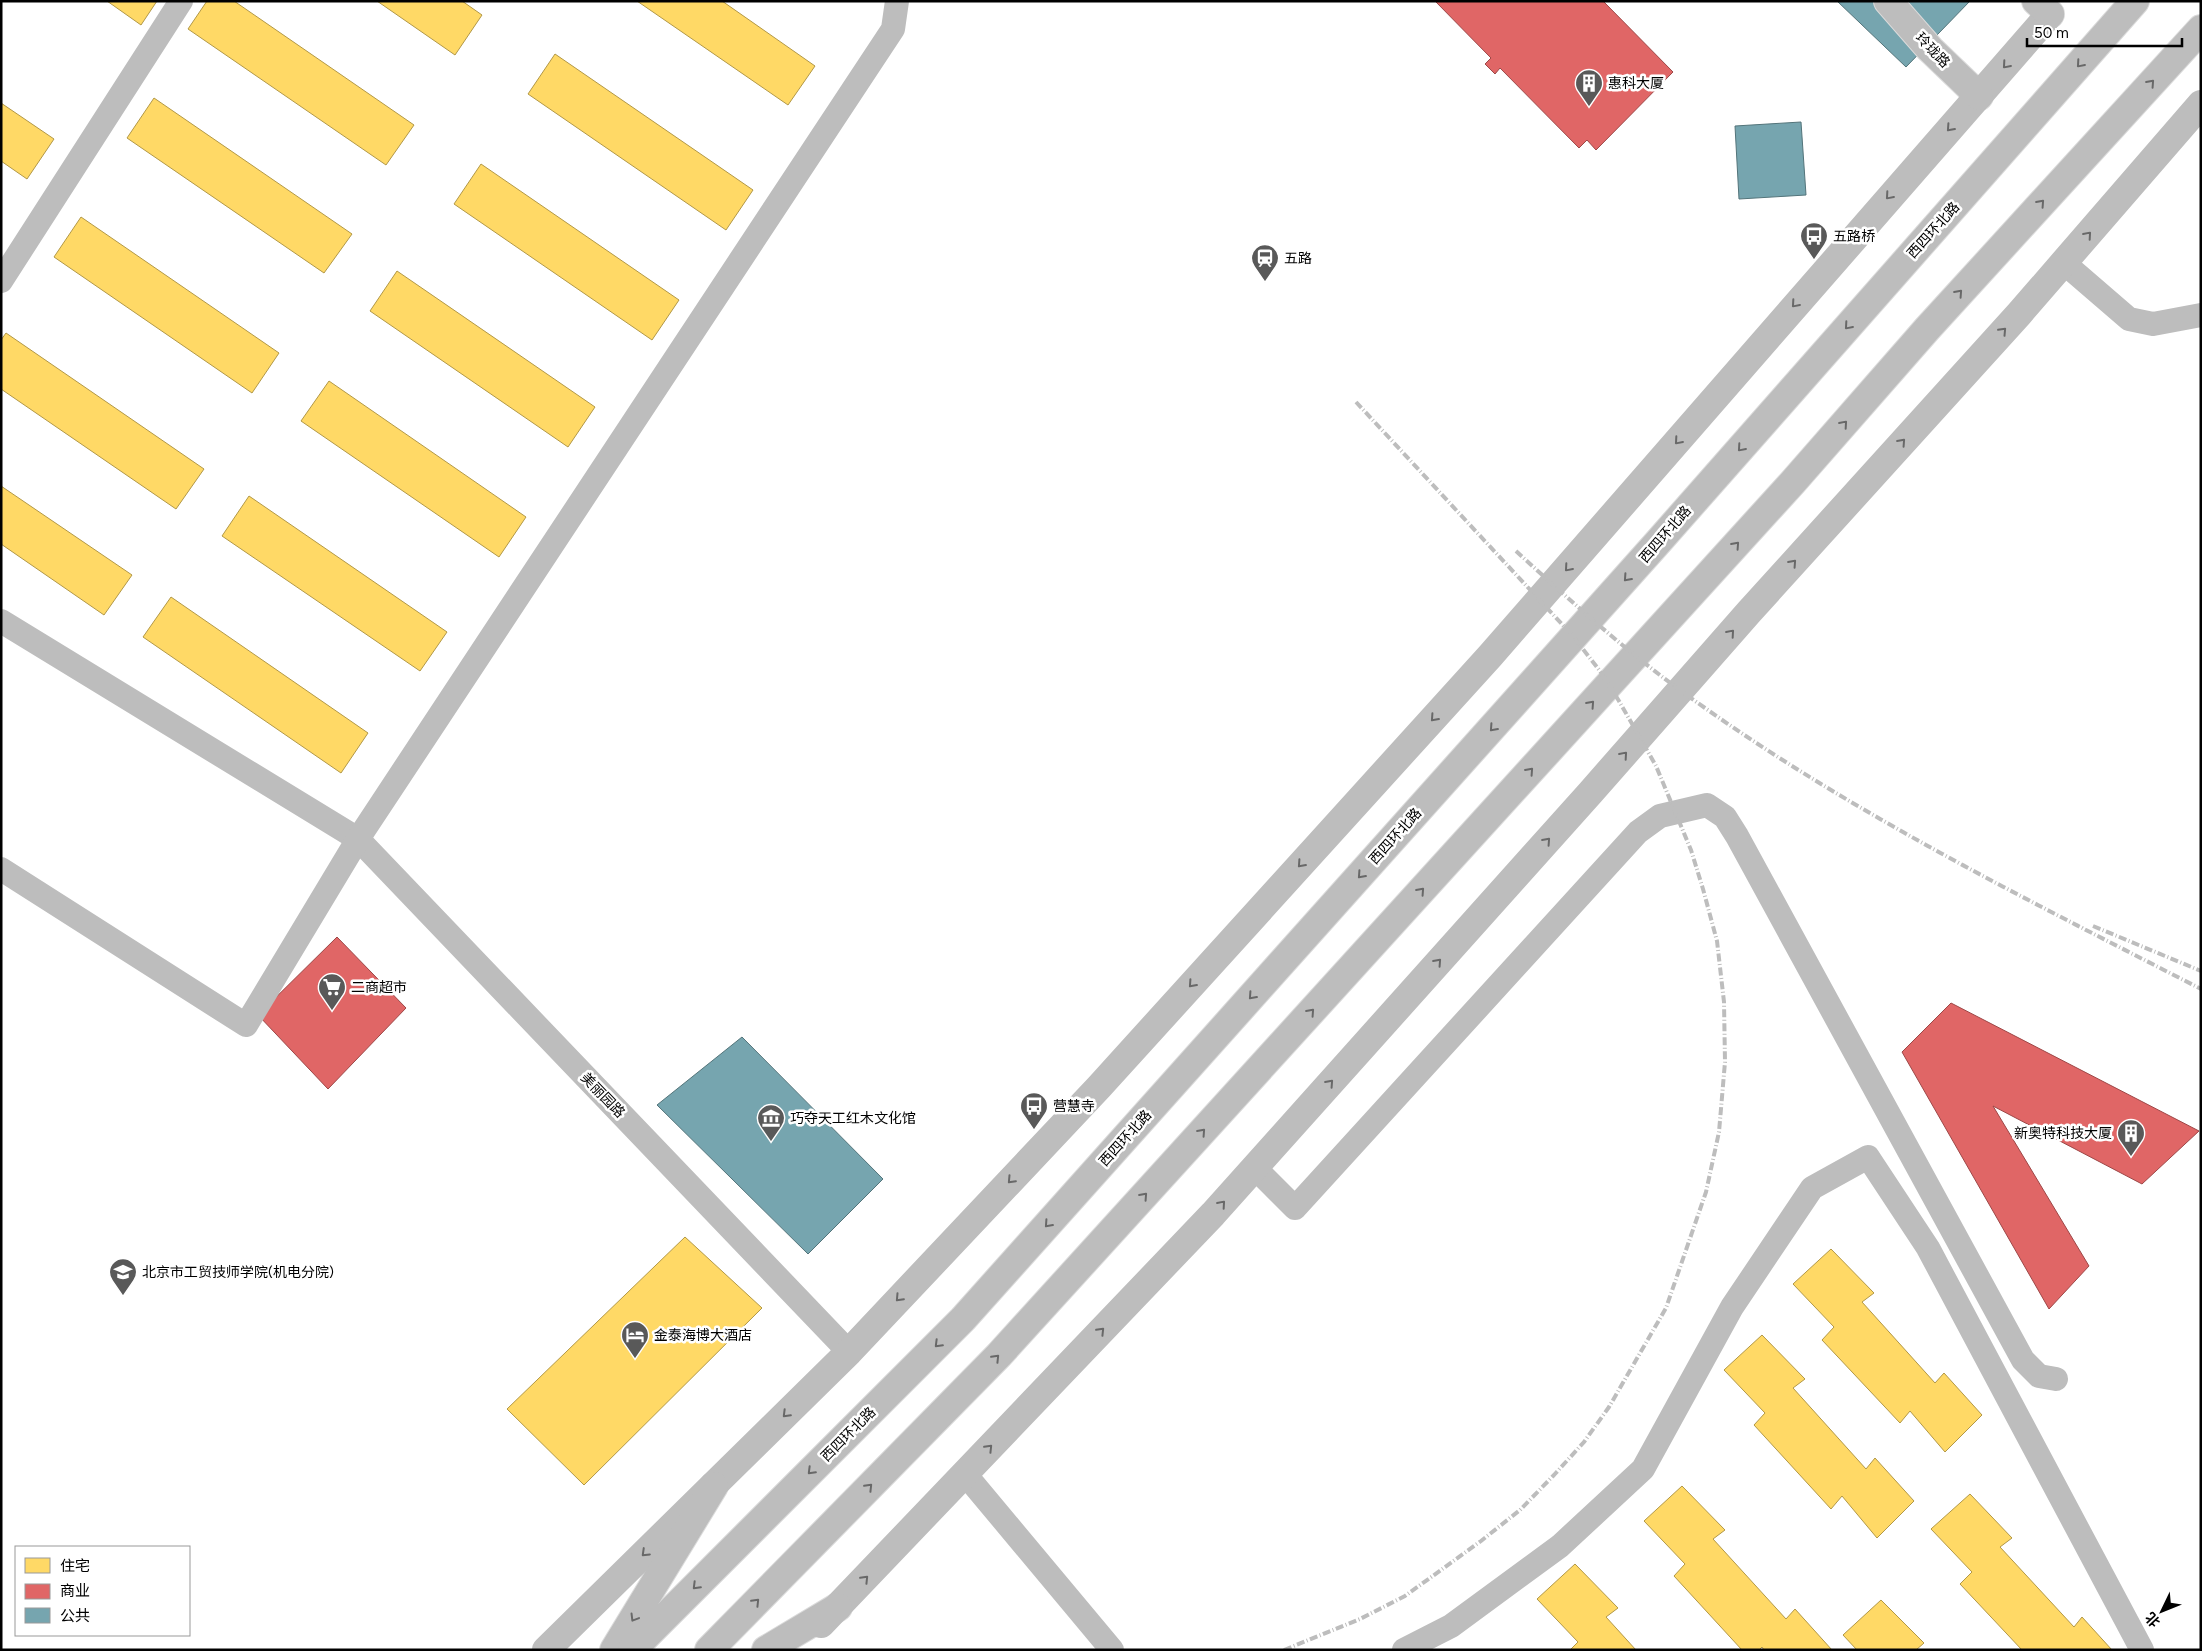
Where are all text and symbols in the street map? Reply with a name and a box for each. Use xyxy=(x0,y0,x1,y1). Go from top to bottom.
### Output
scale bar xyxy=(2027,15,2182,47)
text: 50 m xyxy=(2034,24,2069,42)
street label: 玲珑路 xyxy=(1912,29,1953,71)
one-way arrow xyxy=(2003,59,2012,68)
one-way arrow xyxy=(2077,59,2086,68)
building icon: 惠科大厦 xyxy=(1574,68,1604,107)
place label: 惠科大厦 xyxy=(1608,75,1664,92)
one-way arrow xyxy=(2145,80,2154,89)
one-way arrow xyxy=(1947,122,1956,131)
one-way arrow xyxy=(1886,191,1895,200)
street label: 西四环北路 xyxy=(1904,199,1963,262)
one-way arrow xyxy=(2035,200,2044,209)
bus stop icon: 五路桥 xyxy=(1799,221,1829,260)
place label: 五路桥 xyxy=(1833,228,1875,245)
one-way arrow xyxy=(2082,231,2091,240)
station icon: 五路 xyxy=(1250,243,1280,282)
place label: 五路 xyxy=(1284,250,1312,267)
one-way arrow xyxy=(1953,290,1962,299)
one-way arrow xyxy=(1793,298,1801,307)
one-way arrow xyxy=(1845,320,1854,329)
one-way arrow xyxy=(1997,328,2006,337)
one-way arrow xyxy=(1839,420,1848,429)
one-way arrow xyxy=(1675,435,1684,444)
one-way arrow xyxy=(1896,439,1905,448)
one-way arrow xyxy=(1738,443,1747,452)
street label: 西四环北路 xyxy=(1636,502,1695,566)
one-way arrow xyxy=(1730,541,1739,550)
one-way arrow xyxy=(1787,559,1796,568)
one-way arrow xyxy=(1564,562,1573,571)
one-way arrow xyxy=(1624,572,1633,581)
one-way arrow xyxy=(1725,629,1734,638)
one-way arrow xyxy=(1585,701,1594,710)
one-way arrow xyxy=(1431,712,1440,721)
one-way arrow xyxy=(1489,722,1498,731)
one-way arrow xyxy=(1618,752,1627,761)
one-way arrow xyxy=(1524,768,1533,777)
street label: 西四环北路 xyxy=(1366,805,1425,868)
one-way arrow xyxy=(1541,838,1550,847)
one-way arrow xyxy=(1298,858,1307,867)
one-way arrow xyxy=(1358,869,1367,878)
one-way arrow xyxy=(1415,888,1424,897)
one-way arrow xyxy=(1432,958,1441,967)
supermarket icon: 二商超市 xyxy=(317,972,347,1011)
place label: 二商超市 xyxy=(351,979,407,996)
one-way arrow xyxy=(1189,979,1198,988)
one-way arrow xyxy=(1249,990,1258,999)
one-way arrow xyxy=(1305,1008,1314,1017)
street label: 美丽园路 xyxy=(577,1069,628,1121)
one-way arrow xyxy=(1324,1079,1333,1088)
bus stop icon: 营慧寺 xyxy=(1019,1091,1049,1130)
place label: 营慧寺 xyxy=(1053,1098,1095,1115)
museum icon: 巧夺天工红木文化馆 xyxy=(756,1103,786,1142)
street label: 西四环北路 xyxy=(1096,1107,1155,1170)
place label: 巧夺天工红木文化馆 xyxy=(790,1110,916,1127)
building icon: 新奥特科技大厦 xyxy=(2116,1118,2146,1157)
place label: 新奥特科技大厦 xyxy=(2014,1125,2112,1142)
one-way arrow xyxy=(1196,1128,1205,1137)
one-way arrow xyxy=(1008,1175,1017,1184)
one-way arrow xyxy=(1138,1192,1147,1201)
one-way arrow xyxy=(1216,1201,1224,1210)
one-way arrow xyxy=(1045,1219,1054,1228)
school or university icon: 北京市工贸技师学院(机电分院) xyxy=(108,1257,138,1296)
place label: 北京市工贸技师学院(机电分院) xyxy=(142,1264,334,1281)
one-way arrow xyxy=(896,1293,905,1302)
hotel icon: 金泰海博大酒店 xyxy=(620,1320,650,1359)
place label: 金泰海博大酒店 xyxy=(654,1327,752,1344)
one-way arrow xyxy=(1095,1327,1104,1336)
one-way arrow xyxy=(935,1338,944,1347)
one-way arrow xyxy=(990,1355,999,1364)
street label: 西四环北路 xyxy=(818,1404,879,1465)
one-way arrow xyxy=(782,1409,791,1418)
one-way arrow xyxy=(983,1445,992,1454)
one-way arrow xyxy=(808,1465,817,1474)
one-way arrow xyxy=(864,1483,873,1492)
legend xyxy=(15,1546,190,1636)
one-way arrow xyxy=(642,1547,651,1556)
text: 住宅 xyxy=(60,1557,90,1575)
one-way arrow xyxy=(859,1575,868,1584)
one-way arrow xyxy=(693,1580,702,1589)
text: 商业 xyxy=(60,1582,90,1600)
north arrow xyxy=(2137,1586,2187,1636)
one-way arrow xyxy=(750,1599,759,1608)
text: 公共 xyxy=(60,1607,90,1625)
text: 北 xyxy=(2142,1609,2164,1630)
one-way arrow xyxy=(630,1612,640,1621)

